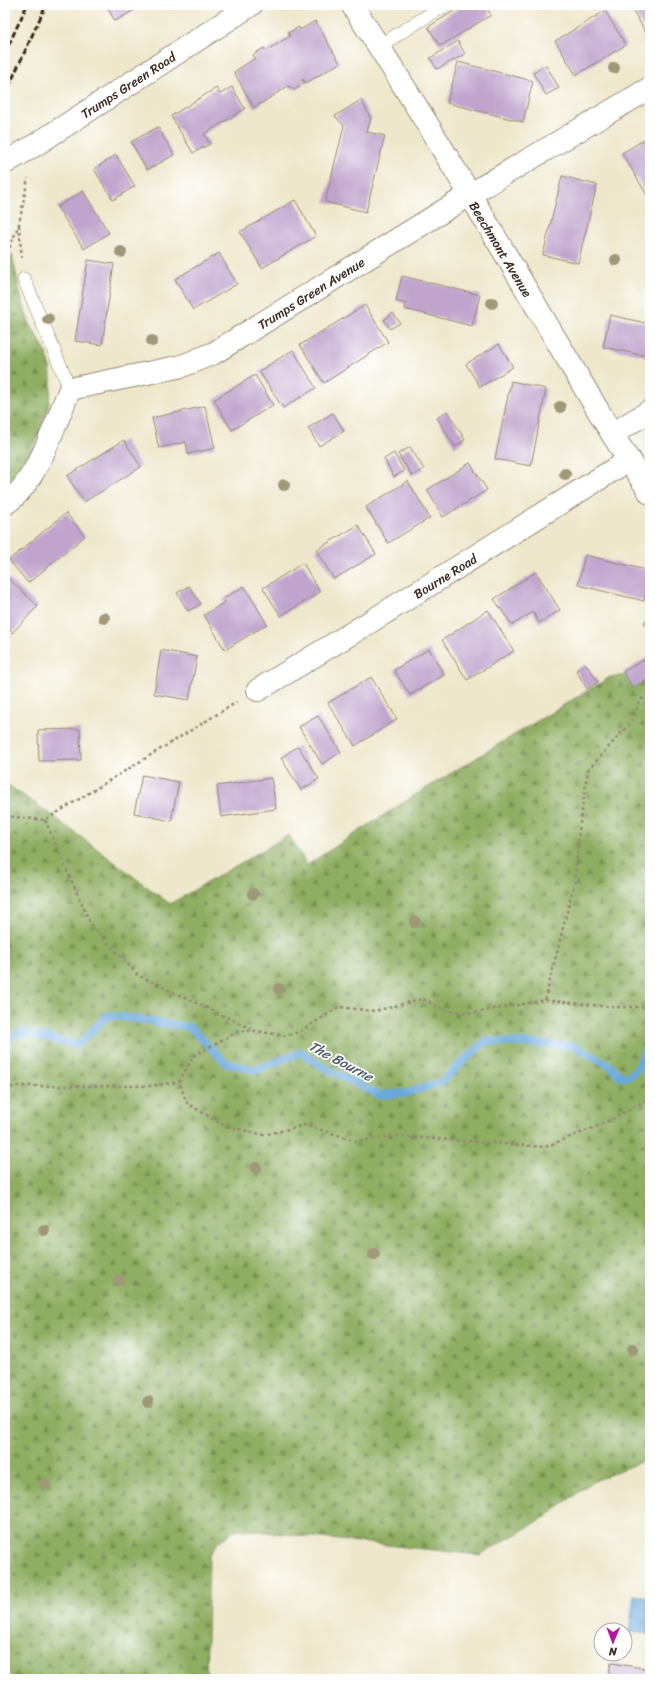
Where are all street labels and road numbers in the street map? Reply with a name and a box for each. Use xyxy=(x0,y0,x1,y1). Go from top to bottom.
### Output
street label: Trumps Green Road xyxy=(76,45,181,125)
street label: Beechmont Avenue xyxy=(463,197,538,302)
street label: Trumps Green Avenue xyxy=(253,251,370,336)
street label: Bourne Road xyxy=(409,547,483,605)

